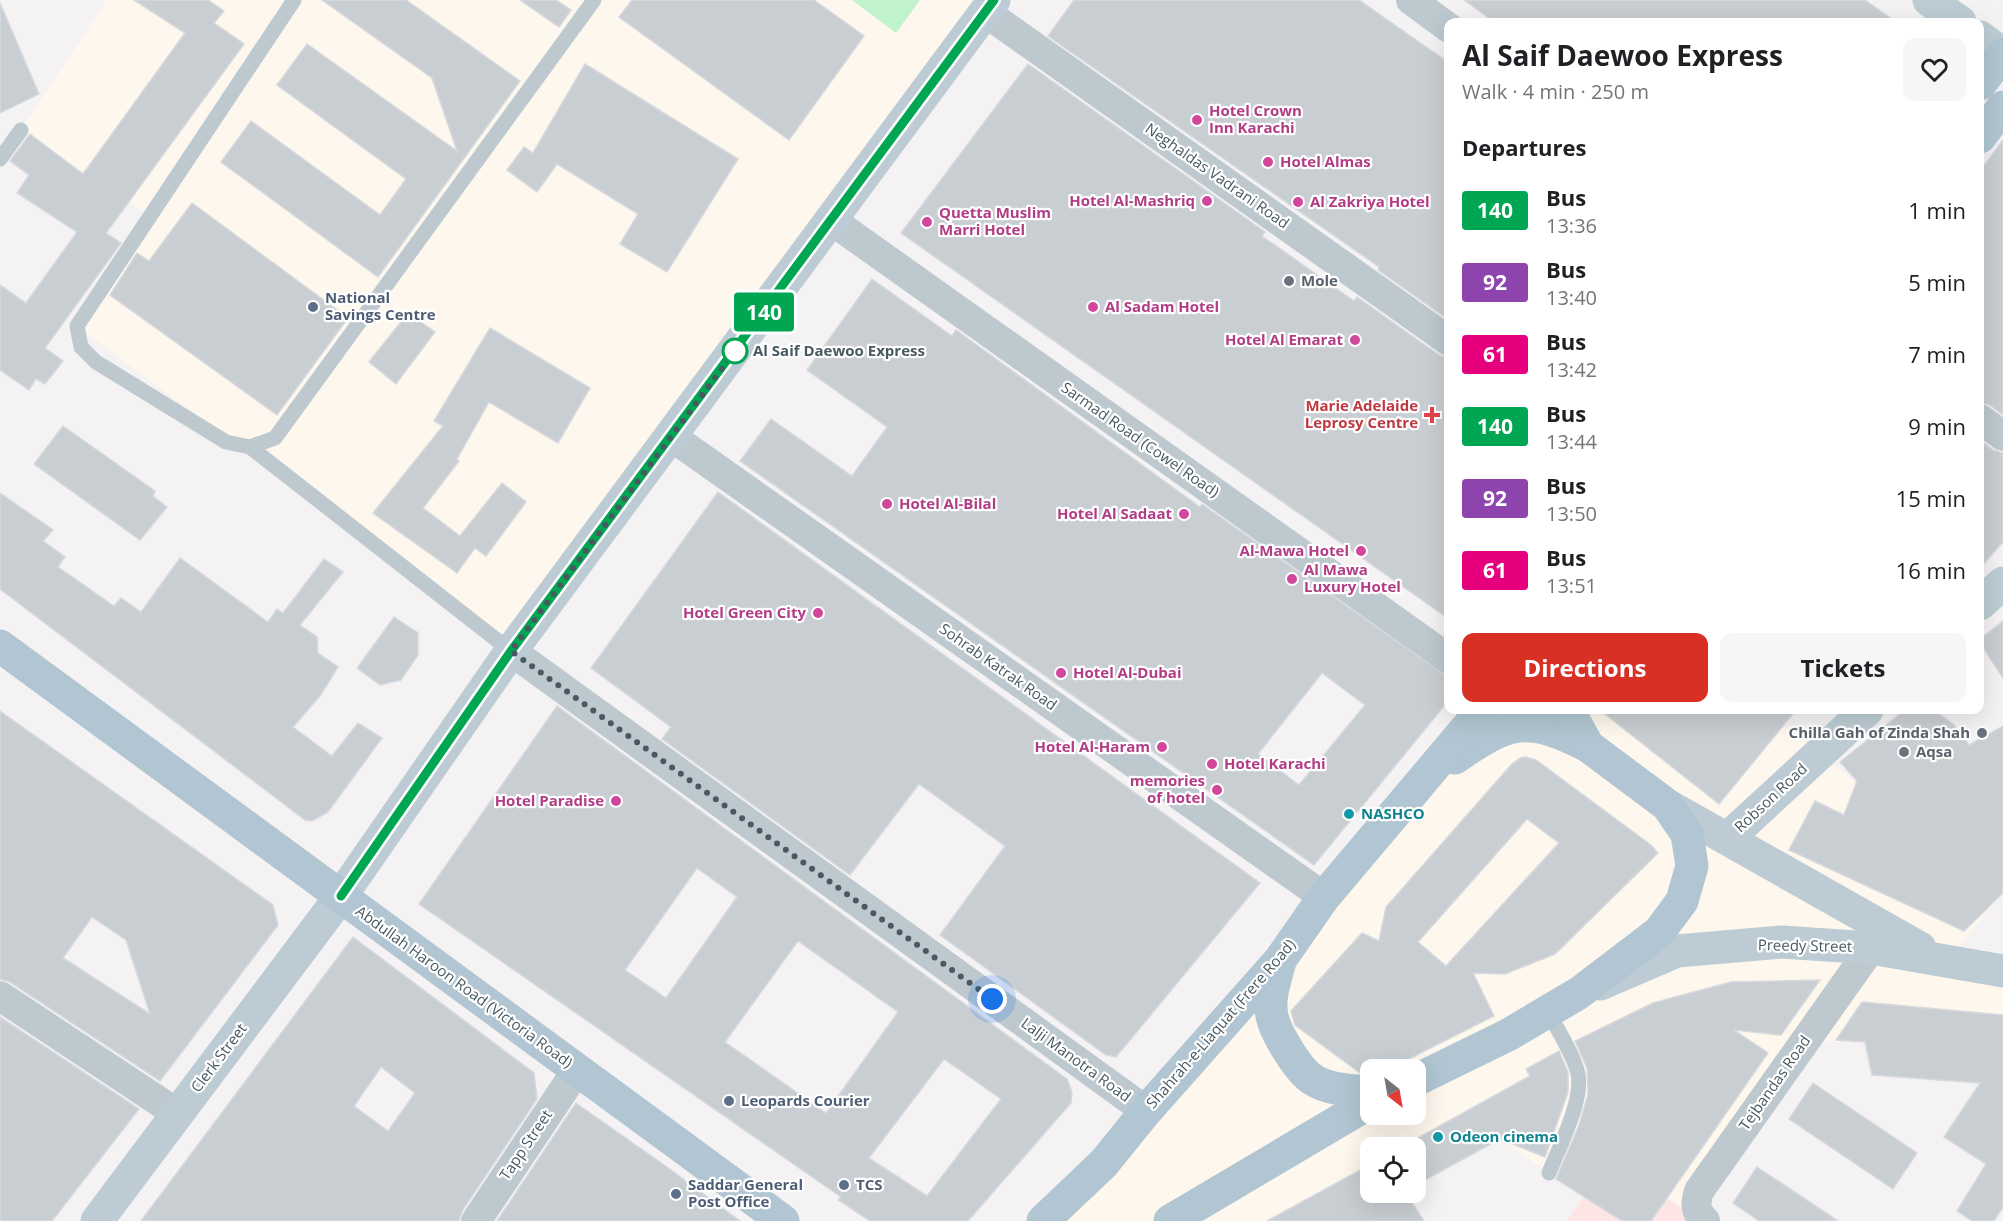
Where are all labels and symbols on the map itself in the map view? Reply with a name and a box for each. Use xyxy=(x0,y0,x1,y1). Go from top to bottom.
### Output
place label: Hotel Crown Inn Karachi xyxy=(1209,100,1302,137)
marker: Hotel Crown Inn Karachi xyxy=(1190,113,1204,127)
street label: Neghaldas Vadrani Road xyxy=(1142,118,1293,233)
place label: Hotel Almas xyxy=(1280,151,1371,171)
marker: Hotel Almas xyxy=(1261,155,1275,169)
place label: Hotel Al-Mashriq xyxy=(1069,190,1195,210)
place label: Al Zakriya Hotel xyxy=(1310,191,1429,211)
marker: Hotel Al-Mashriq xyxy=(1200,194,1214,208)
marker: Al Zakriya Hotel xyxy=(1291,195,1305,209)
place label: Quetta Muslim Marri Hotel xyxy=(939,202,1051,239)
marker: Quetta Muslim Marri Hotel xyxy=(920,215,934,229)
place label: Mole xyxy=(1301,270,1338,290)
marker: Mole xyxy=(1282,274,1296,288)
place label: National Savings Centre xyxy=(325,287,436,324)
line badge: 140 xyxy=(730,292,798,332)
place label: Al Sadam Hotel xyxy=(1105,296,1219,316)
marker: National Savings Centre xyxy=(306,300,320,314)
marker: Al Sadam Hotel xyxy=(1086,300,1100,314)
place label: Hotel Al Emarat xyxy=(1225,329,1343,349)
marker: Hotel Al Emarat xyxy=(1348,333,1362,347)
marker: Al Saif Daewoo Express xyxy=(722,338,748,364)
place label: Al Saif Daewoo Express xyxy=(753,340,925,360)
street label: Sarmad Road (Cowel Road) xyxy=(1058,377,1224,501)
place label: Marie Adelaide Leprosy Centre xyxy=(1305,395,1418,432)
marker: Marie Adelaide Leprosy Centre xyxy=(1423,406,1441,424)
place label: Hotel Al-Bilal xyxy=(899,493,996,513)
marker: Hotel Al-Bilal xyxy=(880,497,894,511)
place label: Hotel Al Sadaat xyxy=(1057,503,1172,523)
marker: Hotel Al Sadaat xyxy=(1177,507,1191,521)
place label: Al-Mawa Hotel xyxy=(1240,540,1349,560)
marker: Al-Mawa Hotel xyxy=(1354,544,1368,558)
place label: Al Mawa Luxury Hotel xyxy=(1304,559,1401,596)
marker: Al Mawa Luxury Hotel xyxy=(1285,572,1299,586)
place label: Hotel Green City xyxy=(683,602,806,622)
marker: Hotel Green City xyxy=(811,606,825,620)
street label: Sohrab Katrak Road xyxy=(936,618,1061,714)
place label: Hotel Al-Dubai xyxy=(1073,662,1181,682)
marker: Hotel Al-Dubai xyxy=(1054,666,1068,680)
place label: Chilla Gah of Zinda Shah xyxy=(1789,722,1970,742)
marker: Chilla Gah of Zinda Shah xyxy=(1975,726,1989,740)
place label: Hotel Al-Haram xyxy=(1034,736,1150,756)
marker: Hotel Al-Haram xyxy=(1155,740,1169,754)
place label: Aqsa xyxy=(1916,741,1952,761)
marker: Aqsa xyxy=(1897,745,1911,759)
place label: Hotel Karachi xyxy=(1224,753,1326,773)
marker: Hotel Karachi xyxy=(1205,757,1219,771)
street label: Robson Road xyxy=(1730,758,1811,836)
place label: memories of hotel xyxy=(1130,770,1205,807)
marker: memories of hotel xyxy=(1210,783,1224,797)
place label: Hotel Paradise xyxy=(495,790,604,810)
marker: Hotel Paradise xyxy=(609,794,623,808)
place label: NASHCO xyxy=(1361,803,1425,823)
marker: NASHCO xyxy=(1342,807,1356,821)
street label: Abdullah Haroon Road (Victoria Road) xyxy=(352,901,577,1072)
street label: Preedy Street xyxy=(1758,934,1852,956)
street label: Shahrah-e-Liaquat (Frere Road) xyxy=(1141,935,1299,1112)
your location xyxy=(977,984,1007,1014)
street label: Lalji Manotra Road xyxy=(1018,1013,1135,1106)
street label: Clerk Street xyxy=(186,1019,251,1096)
street label: Tejbandas Road xyxy=(1734,1031,1814,1134)
north arrow xyxy=(1360,1059,1426,1125)
place label: Leopards Courier xyxy=(741,1090,870,1110)
marker: Leopards Courier xyxy=(722,1094,736,1108)
street label: Tapp Street xyxy=(494,1105,556,1184)
place label: Odeon cinema xyxy=(1450,1126,1558,1146)
marker: Odeon cinema xyxy=(1431,1130,1445,1144)
place label: Saddar General Post Office xyxy=(688,1174,803,1211)
place label: TCS xyxy=(856,1174,883,1194)
marker: TCS xyxy=(837,1178,851,1192)
marker: Saddar General Post Office xyxy=(669,1187,683,1201)

